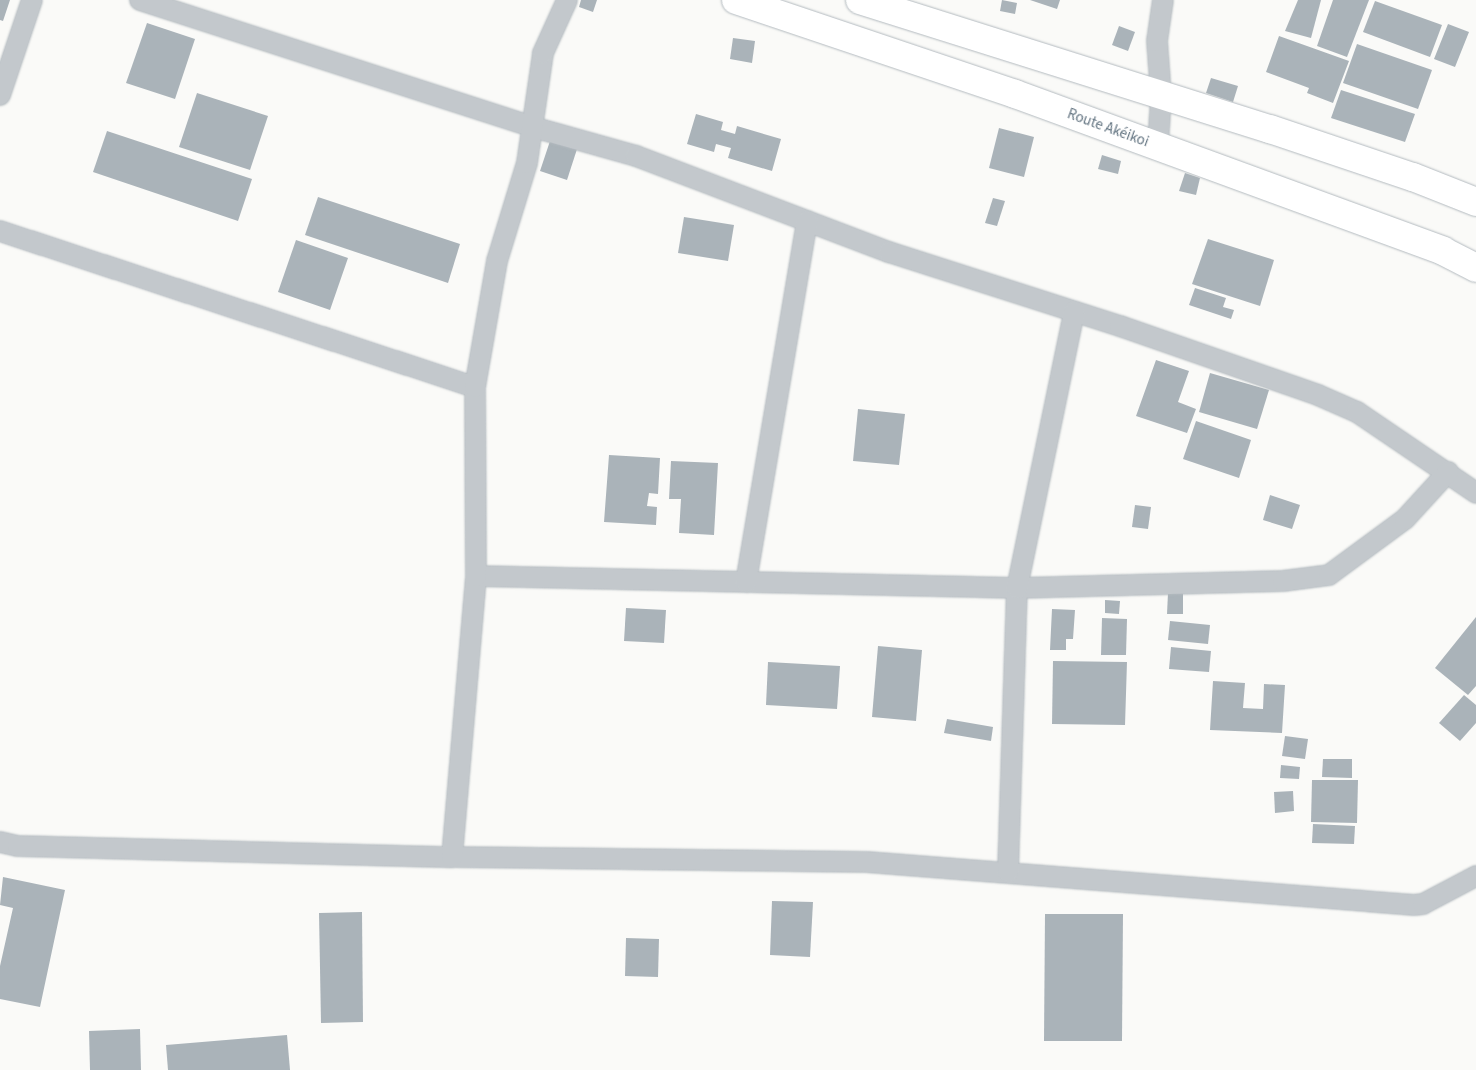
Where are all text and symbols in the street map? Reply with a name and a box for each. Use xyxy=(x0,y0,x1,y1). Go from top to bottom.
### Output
street label: Route Akéikoi xyxy=(1065,105,1151,151)

